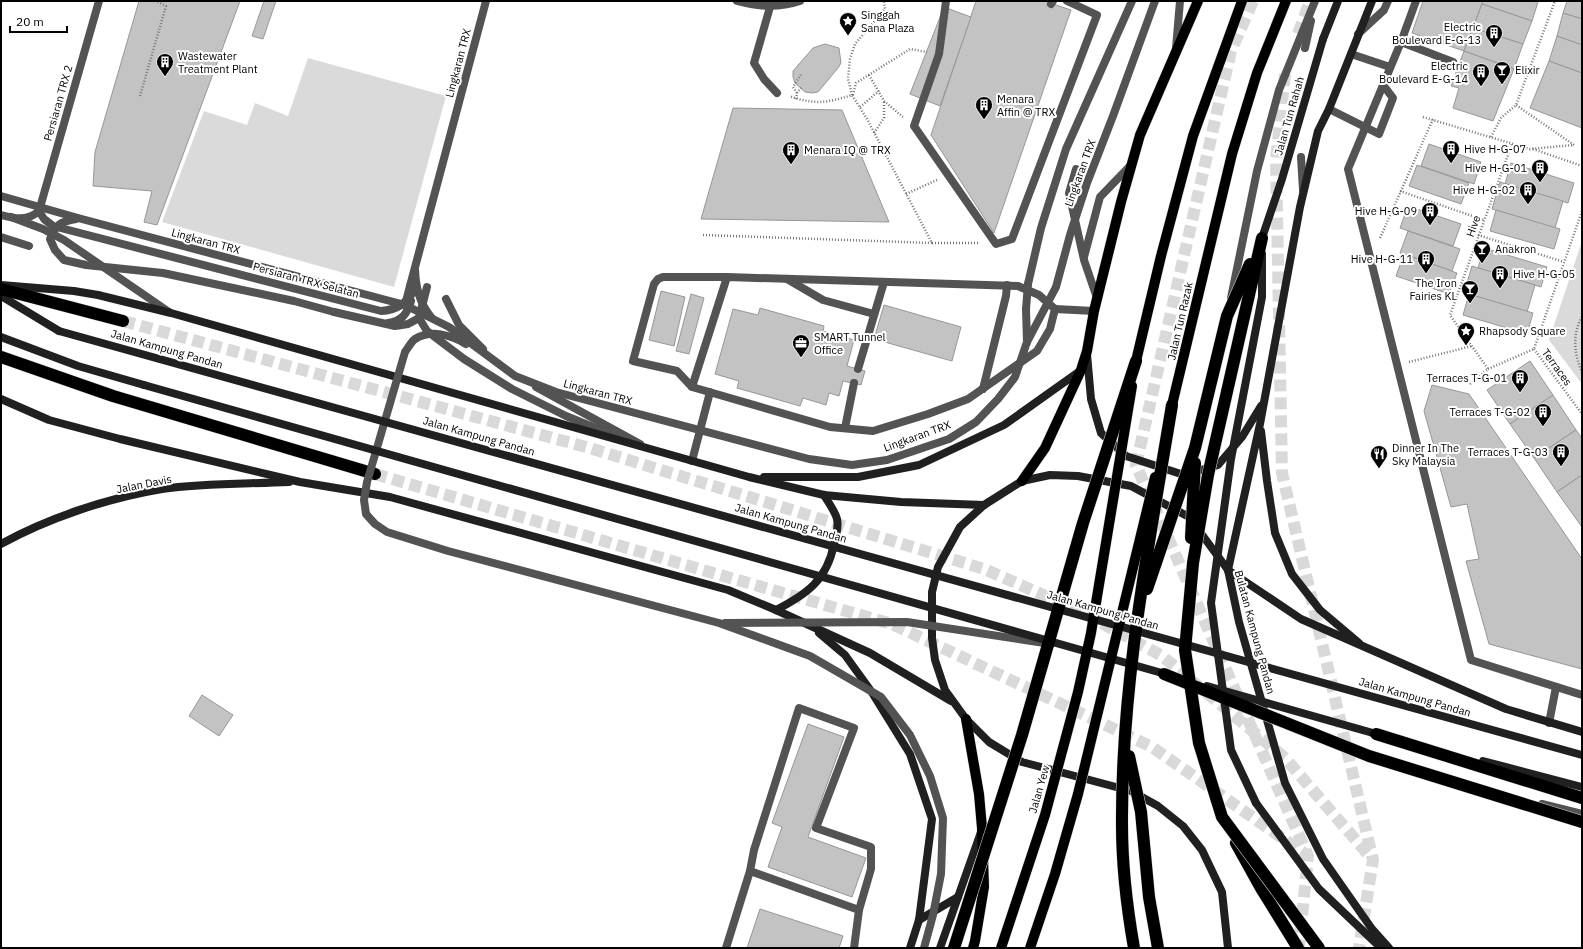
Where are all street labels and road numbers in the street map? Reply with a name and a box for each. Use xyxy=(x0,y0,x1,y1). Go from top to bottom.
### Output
street label: Lingkaran TRX xyxy=(442,27,474,99)
street label: Persiaran TRX 2 xyxy=(40,63,76,143)
street label: Jalan Tun Rahah xyxy=(1271,75,1307,157)
street label: Lingkaran TRX xyxy=(1061,137,1099,209)
street label: Hive xyxy=(1463,213,1483,239)
street label: Lingkaran TRX xyxy=(170,225,242,257)
street label: Persiaran TRX Selatan xyxy=(251,259,361,301)
street label: Jalan Tun Razak xyxy=(1164,280,1196,361)
street label: Jalan Kampung Pandan xyxy=(109,326,225,372)
street label: Terraces xyxy=(1539,346,1575,388)
street label: Lingkaran TRX xyxy=(562,376,634,408)
street label: Jalan Kampung Pandan xyxy=(421,413,537,459)
street label: Lingkaran TRX xyxy=(881,417,953,455)
street label: Jalan Davis xyxy=(115,472,173,496)
street label: Jalan Kampung Pandan xyxy=(733,500,849,546)
street label: Bulatan Kampung Pandan xyxy=(1232,569,1278,695)
street label: Jalan Kampung Pandan xyxy=(1045,587,1161,633)
street label: Jalan Kampung Pandan xyxy=(1357,674,1473,720)
street label: Jalan Yew xyxy=(1025,763,1053,815)

